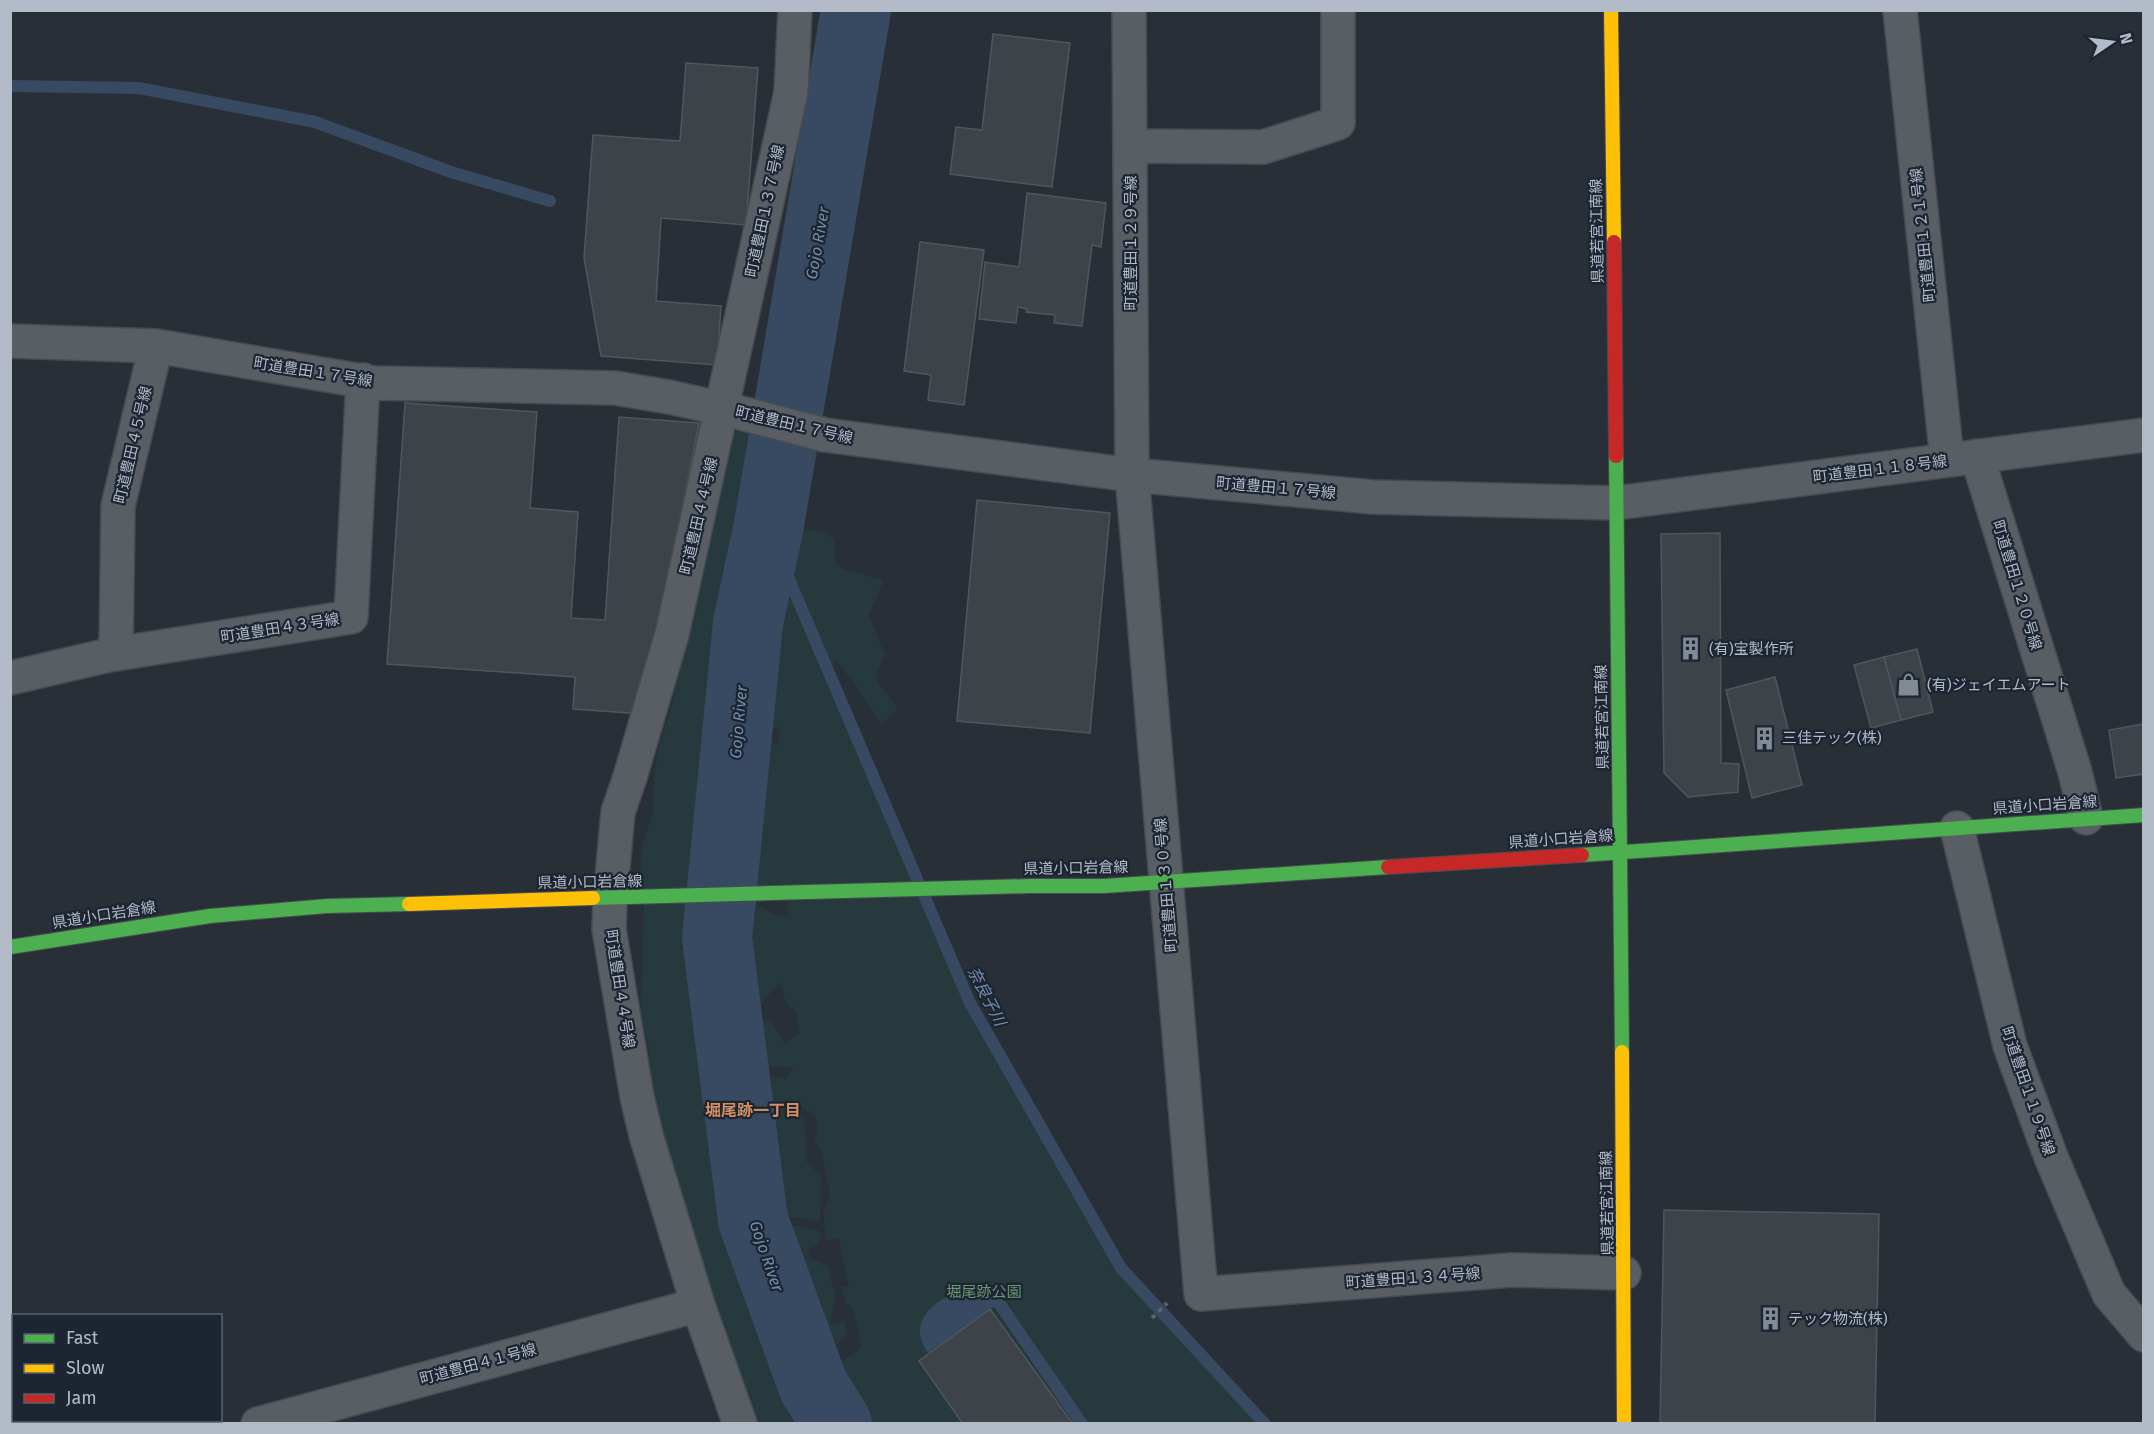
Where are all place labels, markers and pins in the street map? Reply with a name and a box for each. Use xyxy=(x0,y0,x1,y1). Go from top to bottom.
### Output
building icon: (有)宝製作所 xyxy=(1678,636,1704,662)
place label: (有)宝製作所 xyxy=(1709,640,1794,658)
shop icon: (有)ジェイエムアート xyxy=(1896,672,1922,698)
place label: (有)ジェイエムアート xyxy=(1927,676,2071,694)
building icon: 三佳テック(株) xyxy=(1751,725,1777,751)
place label: 三佳テック(株) xyxy=(1782,729,1882,747)
building icon: テック物流(株) xyxy=(1757,1306,1783,1332)
place label: テック物流(株) xyxy=(1788,1310,1888,1328)

